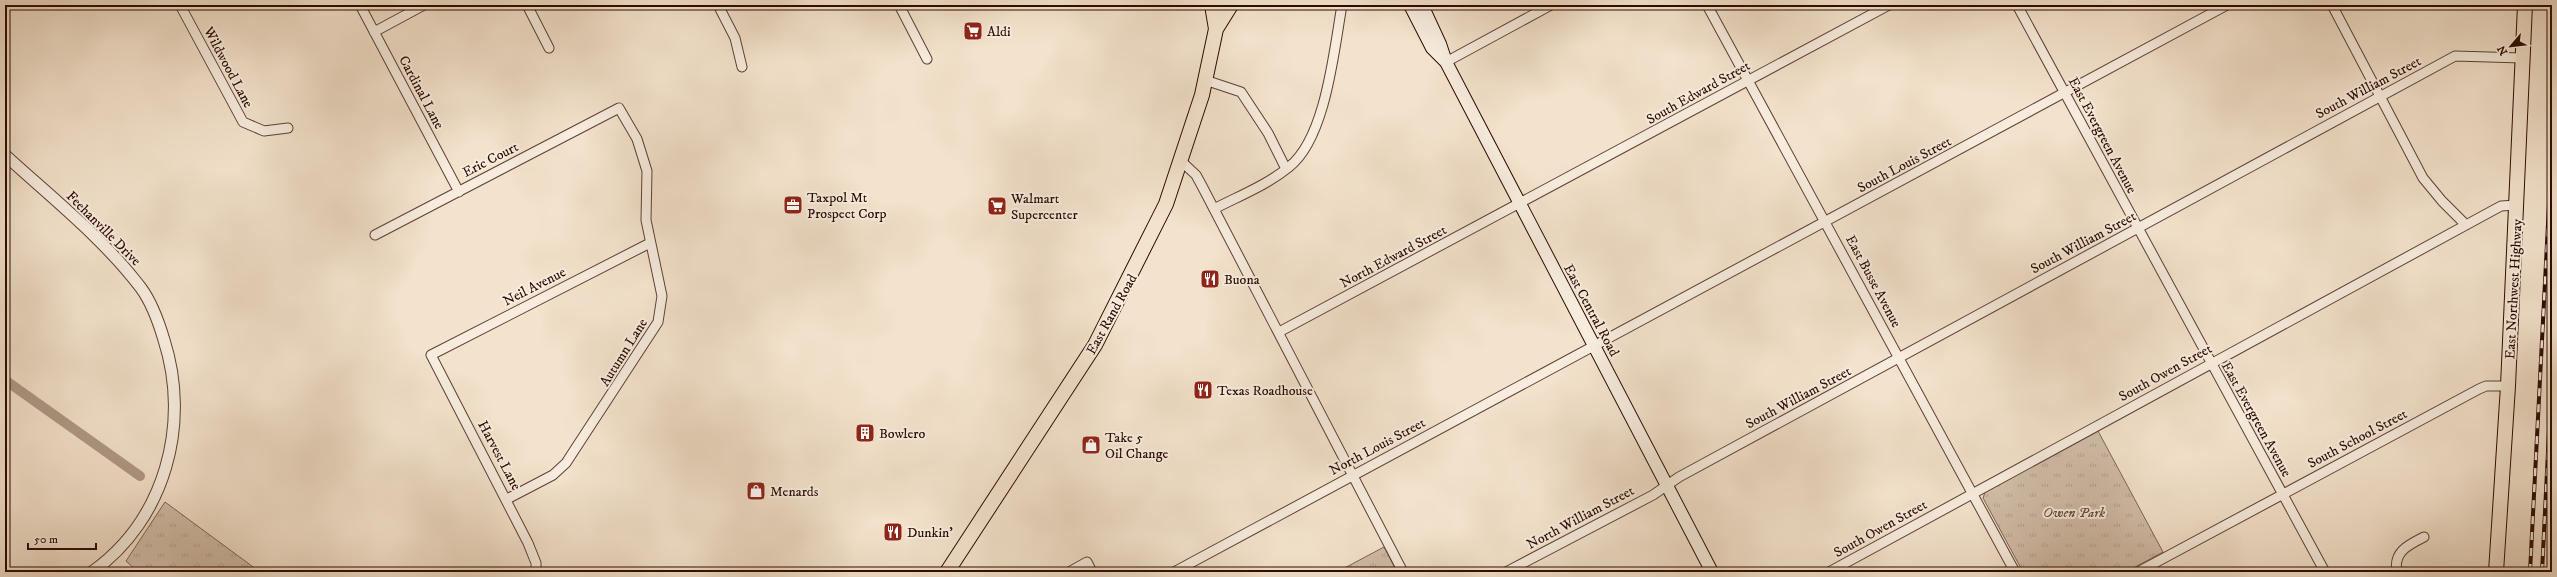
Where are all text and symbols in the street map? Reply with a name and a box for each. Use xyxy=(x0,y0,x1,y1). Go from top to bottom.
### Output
supermarket icon: Aldi xyxy=(962,20,984,42)
street label: Wildwood Lane xyxy=(199,23,257,111)
place label: Aldi xyxy=(987,23,1011,41)
north arrow xyxy=(2491,26,2531,66)
text: N xyxy=(2495,43,2511,57)
street label: South William Street xyxy=(2313,52,2425,123)
street label: Cardinal Lane xyxy=(394,53,448,132)
street label: South Edward Street xyxy=(1644,57,1754,129)
street label: East Evergreen Avenue xyxy=(2064,74,2140,197)
street label: South Louis Street xyxy=(1854,132,1955,197)
street label: Eric Court xyxy=(459,138,522,182)
street label: Feehanville Drive xyxy=(62,188,145,270)
place label: Taxpol Mt Prospect Corp xyxy=(807,189,886,223)
place label: Walmart Supercenter xyxy=(1010,190,1078,224)
office icon: Taxpol Mt Prospect Corp xyxy=(782,194,804,216)
supermarket icon: Walmart Supercenter xyxy=(986,195,1008,217)
street label: South William Street xyxy=(2028,207,2140,278)
street label: East Northwest Highway xyxy=(2501,218,2527,360)
street label: North Edward Street xyxy=(1337,221,1450,293)
street label: East Busse Avenue xyxy=(1841,232,1905,331)
street label: East Central Road xyxy=(1559,261,1623,360)
street label: Neil Avenue xyxy=(500,263,569,310)
restaurant icon: Buona xyxy=(1199,268,1221,290)
street label: East Rand Road xyxy=(1082,271,1141,358)
place label: Buona xyxy=(1224,271,1260,289)
street label: Autumn Lane xyxy=(596,315,652,390)
street label: South Owen Street xyxy=(2116,340,2216,406)
street label: East Evergreen Avenue xyxy=(2217,359,2295,480)
street label: South William Street xyxy=(1743,362,1855,433)
restaurant icon: Texas Roadhouse xyxy=(1192,379,1214,401)
place label: Texas Roadhouse xyxy=(1217,382,1313,400)
street label: South School Street xyxy=(2305,405,2411,473)
street label: North Louis Street xyxy=(1326,414,1429,480)
street label: Harvest Lane xyxy=(473,418,525,494)
building icon: Bowlero xyxy=(854,422,876,444)
place label: Bowlero xyxy=(879,425,926,443)
place label: Take 5 Oil Change xyxy=(1105,429,1168,463)
shop icon: Take 5 Oil Change xyxy=(1080,434,1102,456)
shop icon: Menards xyxy=(745,480,767,502)
street label: North William Street xyxy=(1524,482,1638,554)
place label: Menards xyxy=(770,483,819,501)
street label: South Owen Street xyxy=(1831,496,1931,562)
park label: Owen Park xyxy=(2043,504,2105,522)
restaurant icon: Dunkin' xyxy=(882,521,904,543)
place label: Dunkin' xyxy=(907,524,953,542)
scale bar xyxy=(28,525,96,551)
text: 50 m xyxy=(34,532,58,547)

